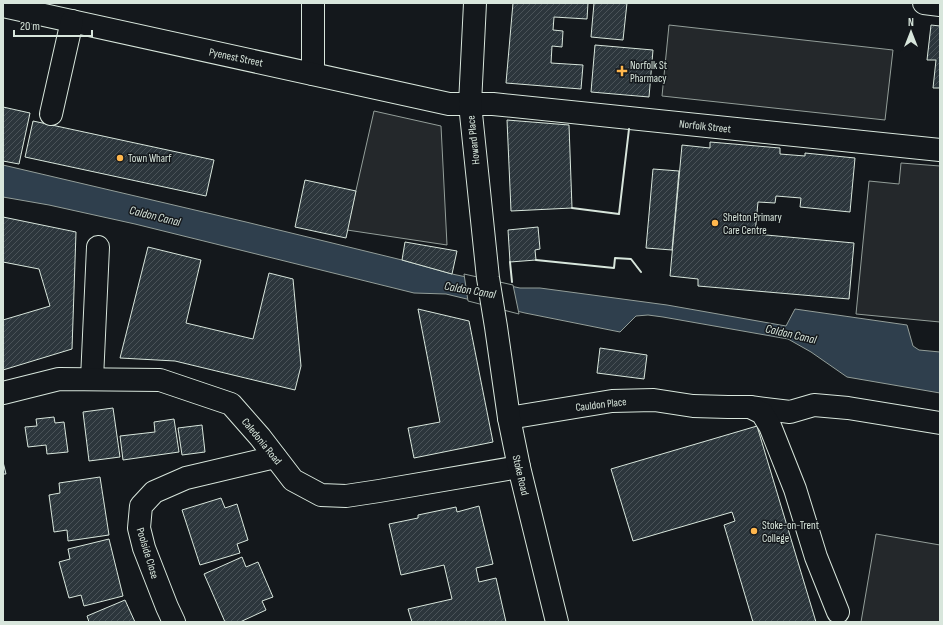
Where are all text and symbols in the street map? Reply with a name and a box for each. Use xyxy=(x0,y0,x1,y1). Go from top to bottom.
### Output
scale bar xyxy=(14,12,92,38)
north arrow xyxy=(891,12,931,52)
text: N xyxy=(908,16,914,29)
text: 20 m xyxy=(20,19,40,34)
street label: Pyenest Street xyxy=(208,45,265,70)
place label: Norfolk St Pharmacy xyxy=(630,59,668,85)
marker: Norfolk St Pharmacy xyxy=(617,66,627,76)
street label: Howard Place xyxy=(464,115,483,165)
street label: Norfolk Street xyxy=(678,117,732,136)
place label: Town Wharf xyxy=(128,152,172,165)
marker: Town Wharf xyxy=(115,153,125,163)
water label: Caldon Canal xyxy=(128,203,183,230)
place label: Shelton Primary Care Centre xyxy=(723,211,783,237)
marker: Shelton Primary Care Centre xyxy=(710,218,720,228)
water label: Caldon Canal xyxy=(443,279,498,303)
water label: Caldon Canal xyxy=(764,321,819,348)
street label: Cauldon Place xyxy=(575,395,627,414)
street label: Caledonia Road xyxy=(239,415,285,468)
street label: Stoke Road xyxy=(510,454,532,497)
place label: Stoke-on-Trent College xyxy=(762,519,820,545)
street label: Poolside Close xyxy=(134,526,161,580)
marker: Stoke-on-Trent College xyxy=(749,526,759,536)

